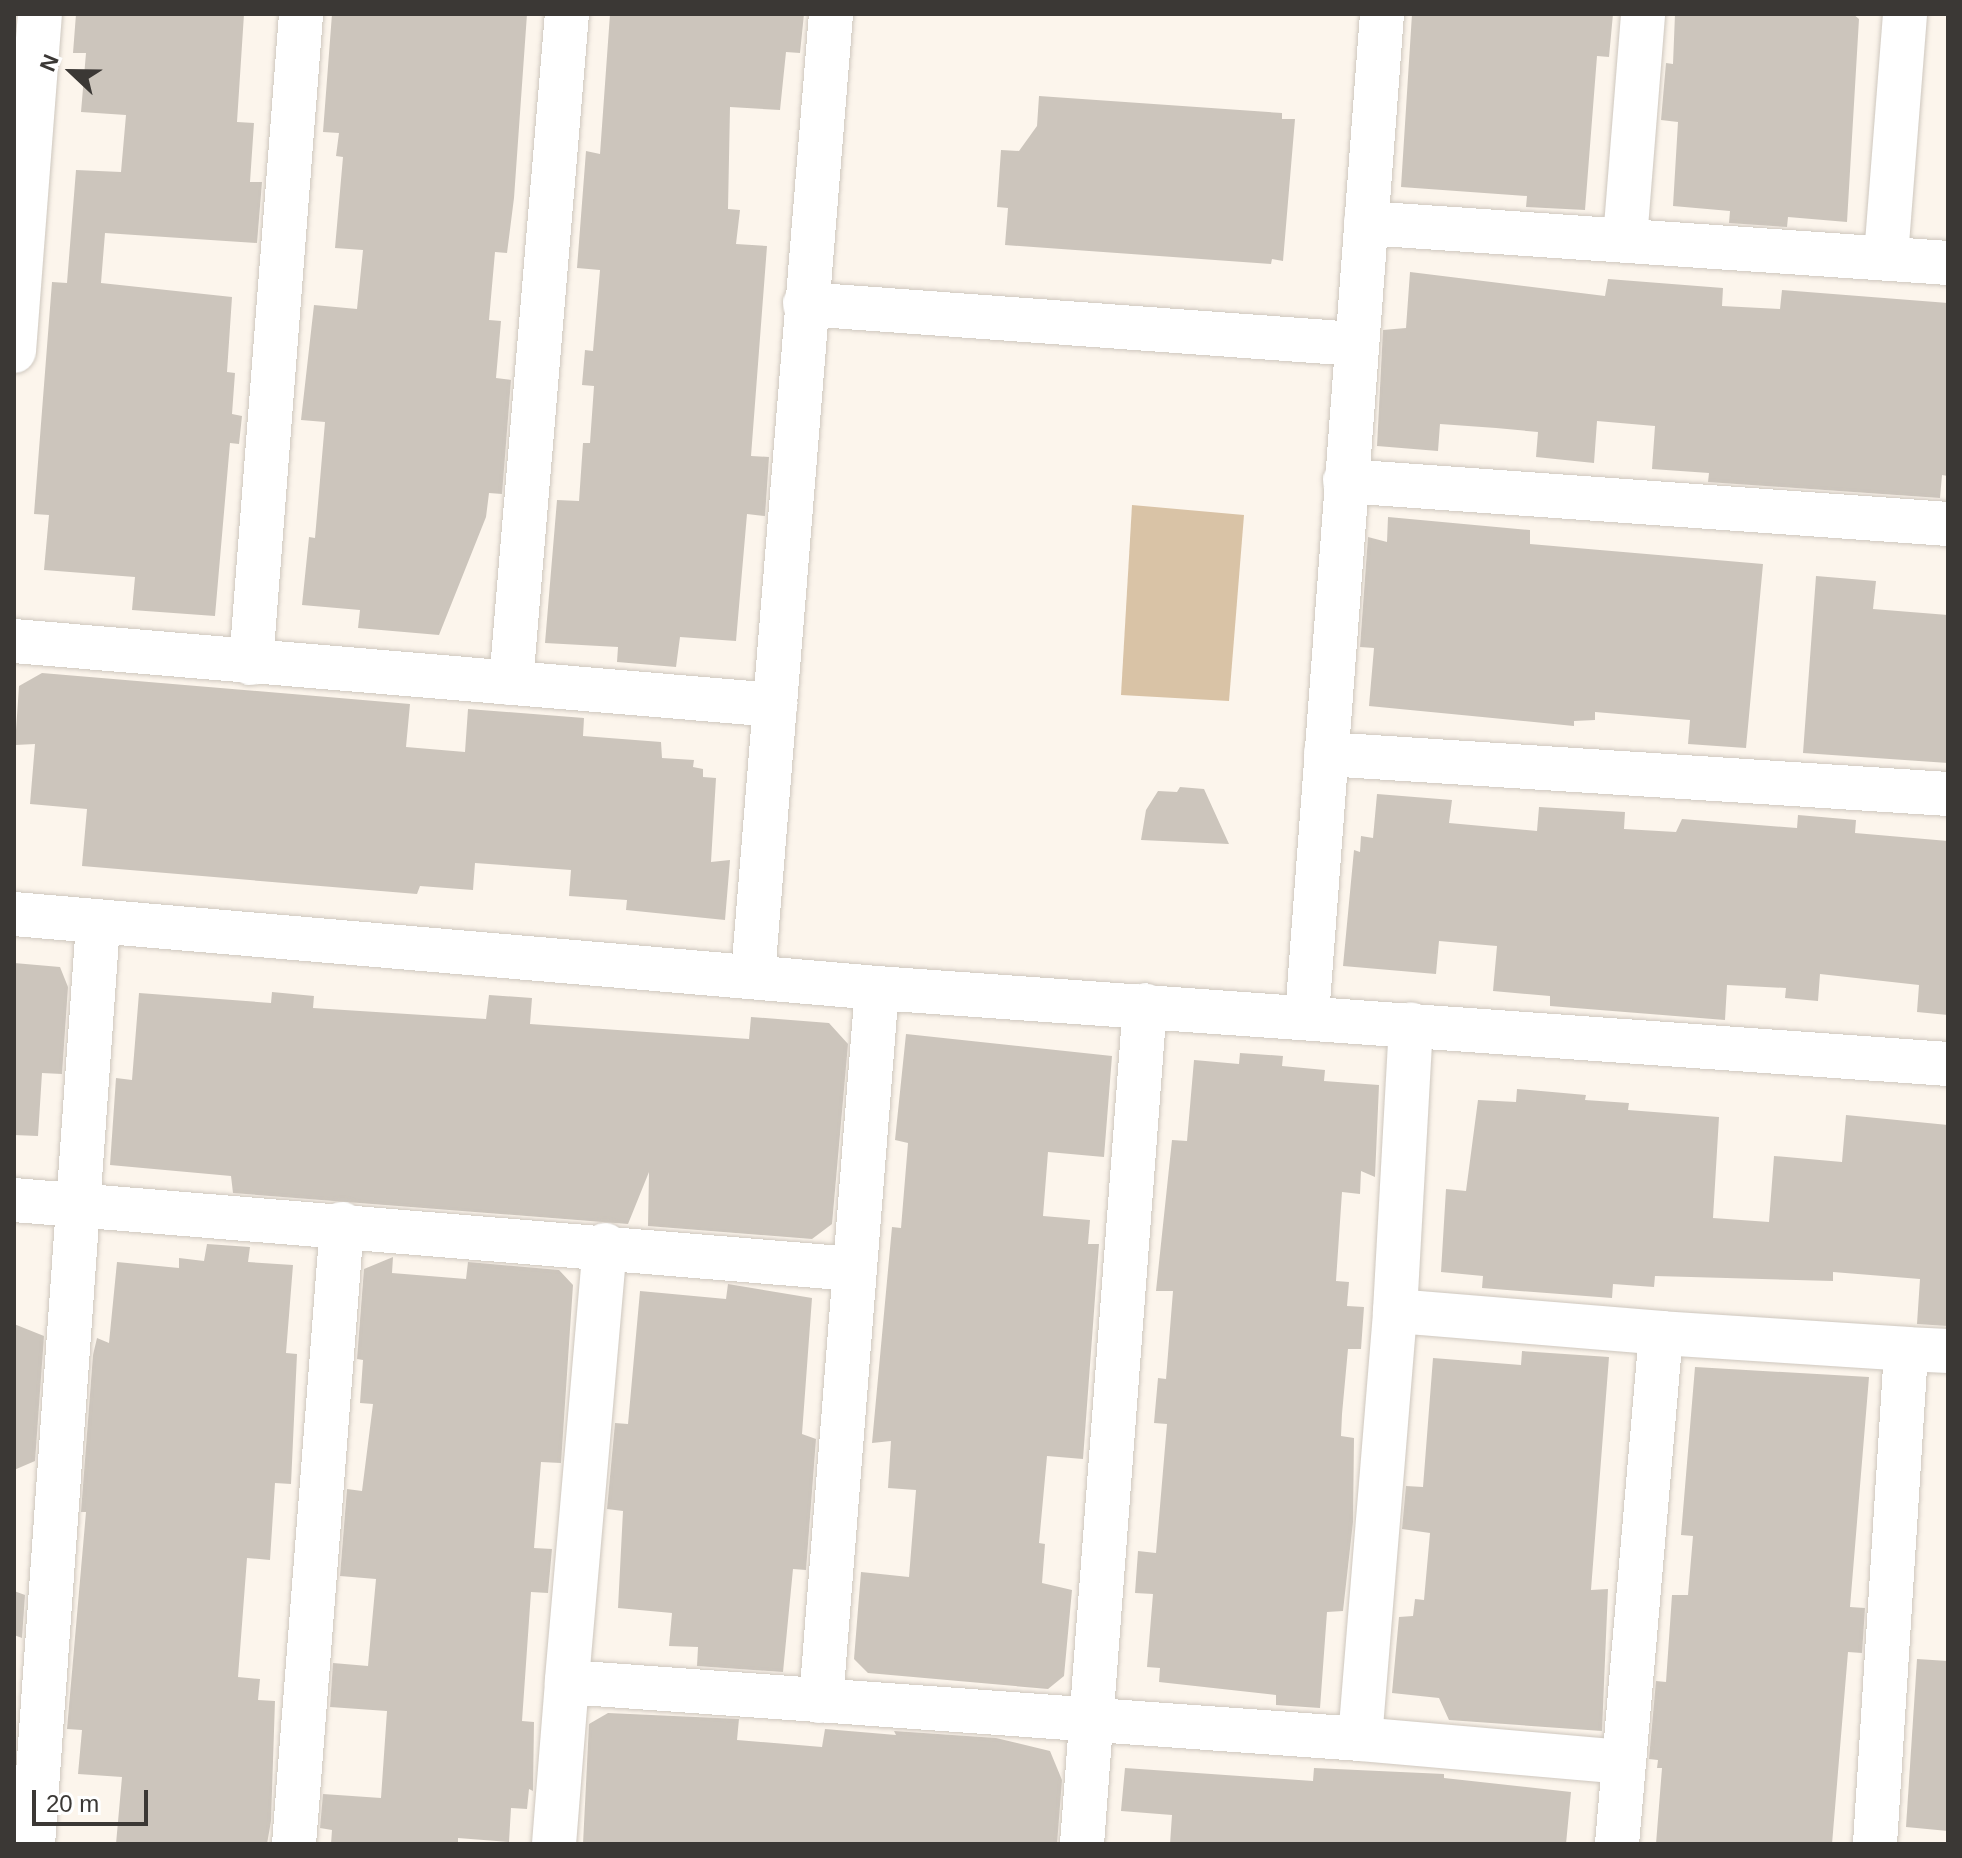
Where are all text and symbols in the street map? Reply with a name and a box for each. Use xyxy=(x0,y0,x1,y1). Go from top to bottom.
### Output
north arrow xyxy=(32,32,112,112)
text: N xyxy=(35,51,64,75)
scale bar xyxy=(36,1774,152,1824)
text: 20 m xyxy=(46,1790,99,1817)

